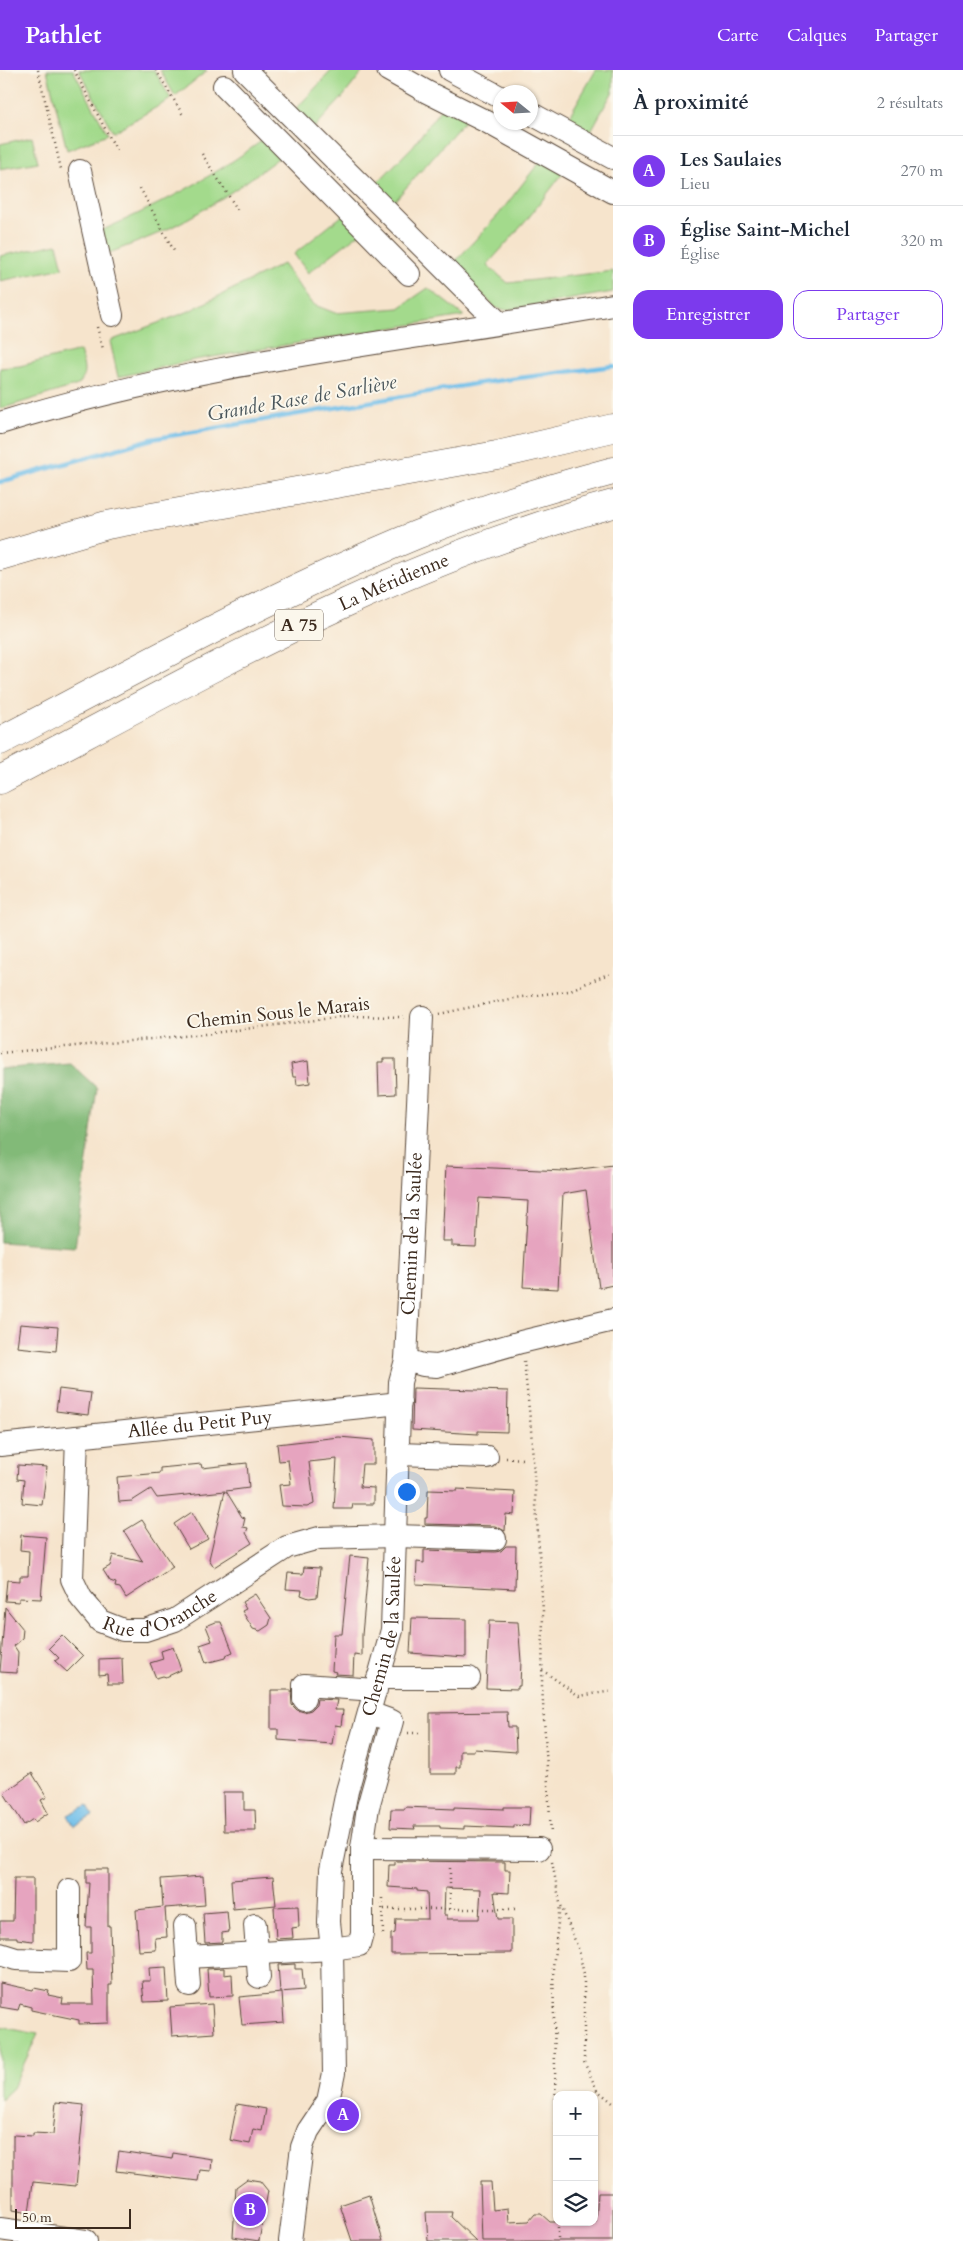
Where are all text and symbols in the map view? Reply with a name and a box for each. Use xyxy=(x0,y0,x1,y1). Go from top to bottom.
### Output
text: Pathlet xyxy=(25,19,102,52)
text: Carte xyxy=(717,23,759,48)
text: Calques xyxy=(787,23,847,48)
text: Partager xyxy=(875,23,938,48)
north arrow xyxy=(493,85,538,130)
text: À proximité xyxy=(633,88,749,117)
text: 2 résultats xyxy=(877,92,943,114)
text: Les Saulaies xyxy=(680,147,782,173)
text: A xyxy=(643,160,655,182)
text: 270 m xyxy=(901,160,943,182)
text: Lieu xyxy=(680,173,710,195)
text: Église Saint-Michel xyxy=(680,217,850,243)
text: B xyxy=(643,230,655,252)
text: 320 m xyxy=(901,230,943,252)
text: Église xyxy=(680,243,720,265)
button: Enregistrer xyxy=(633,290,783,339)
button: Partager xyxy=(793,290,943,339)
water label: Grande Rase de Sarliève xyxy=(205,368,399,428)
street label: La Méridienne xyxy=(334,547,453,617)
road number: A 75 xyxy=(275,610,323,640)
street label: Chemin Sous le Marais xyxy=(185,990,371,1036)
street label: Chemin de la Saulée xyxy=(395,1151,429,1316)
street label: Allée du Petit Puy xyxy=(126,1403,274,1445)
your location xyxy=(394,1479,420,1505)
street label: Chemin de la Saulée xyxy=(355,1556,407,1719)
street label: Rue d'Oranche xyxy=(99,1583,222,1643)
map controls xyxy=(553,2091,598,2226)
button: + xyxy=(553,2091,598,2136)
pin: A xyxy=(327,2096,359,2134)
button: − xyxy=(553,2136,598,2181)
button: layers xyxy=(553,2181,598,2226)
pin: B xyxy=(234,2191,266,2229)
scale bar xyxy=(15,2206,131,2229)
text: 50 m xyxy=(22,2208,52,2227)

